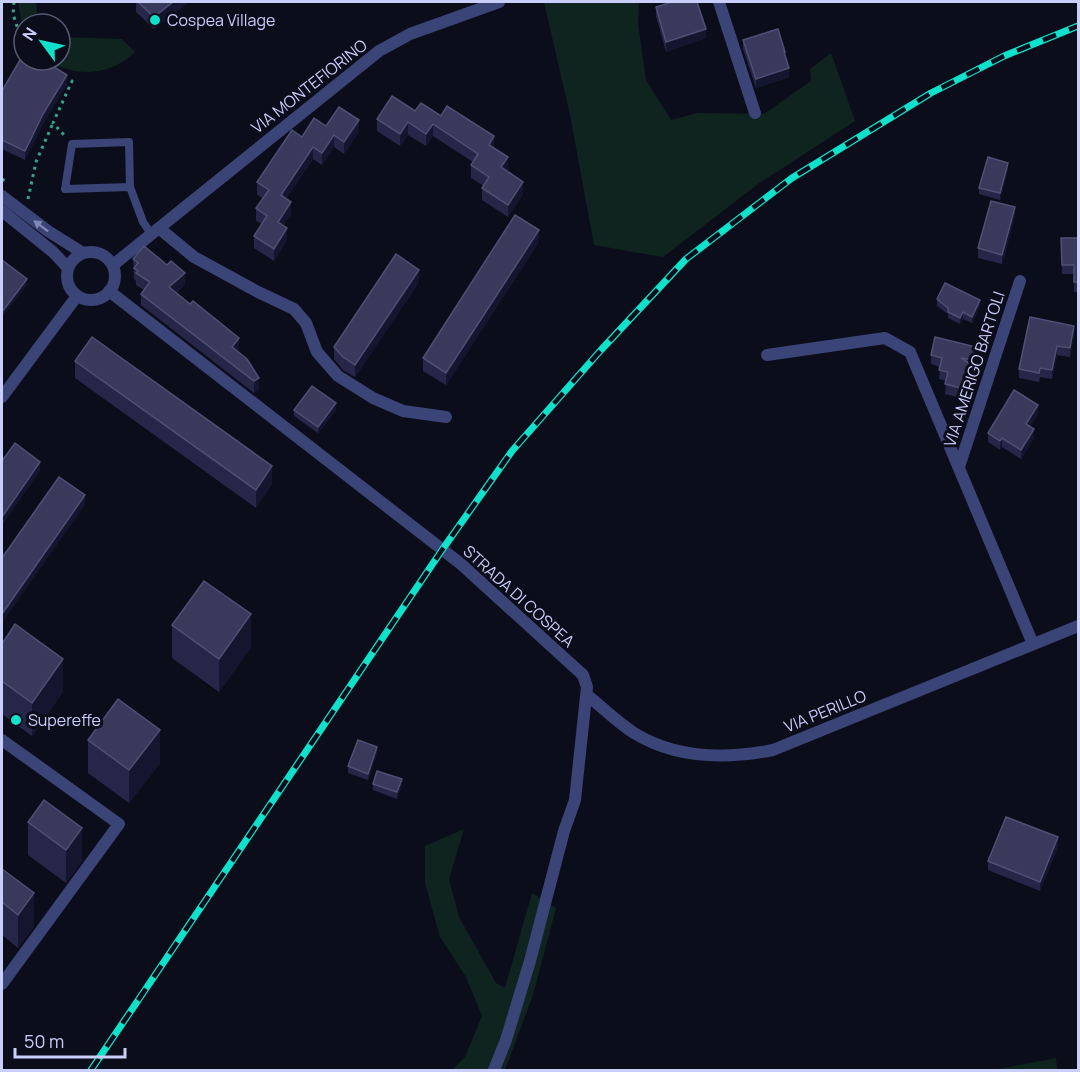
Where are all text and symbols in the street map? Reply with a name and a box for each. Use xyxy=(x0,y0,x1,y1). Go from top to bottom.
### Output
place label: Cospea Village xyxy=(167,9,275,31)
north arrow xyxy=(12,12,72,72)
marker: Cospea Village xyxy=(148,13,162,27)
text: N xyxy=(17,23,42,45)
street label: VIA MONTEFIORINO xyxy=(247,34,372,138)
one-way arrow xyxy=(34,220,49,232)
street label: VIA AMERIGO BARTOLI xyxy=(938,288,1010,450)
street label: STRADA DI COSPEA xyxy=(459,540,579,652)
street label: VIA PERILLO xyxy=(781,684,870,737)
place label: Supereffe xyxy=(28,709,101,731)
marker: Supereffe xyxy=(9,713,23,727)
scale bar xyxy=(15,1021,124,1059)
text: 50 m xyxy=(24,1029,64,1053)

